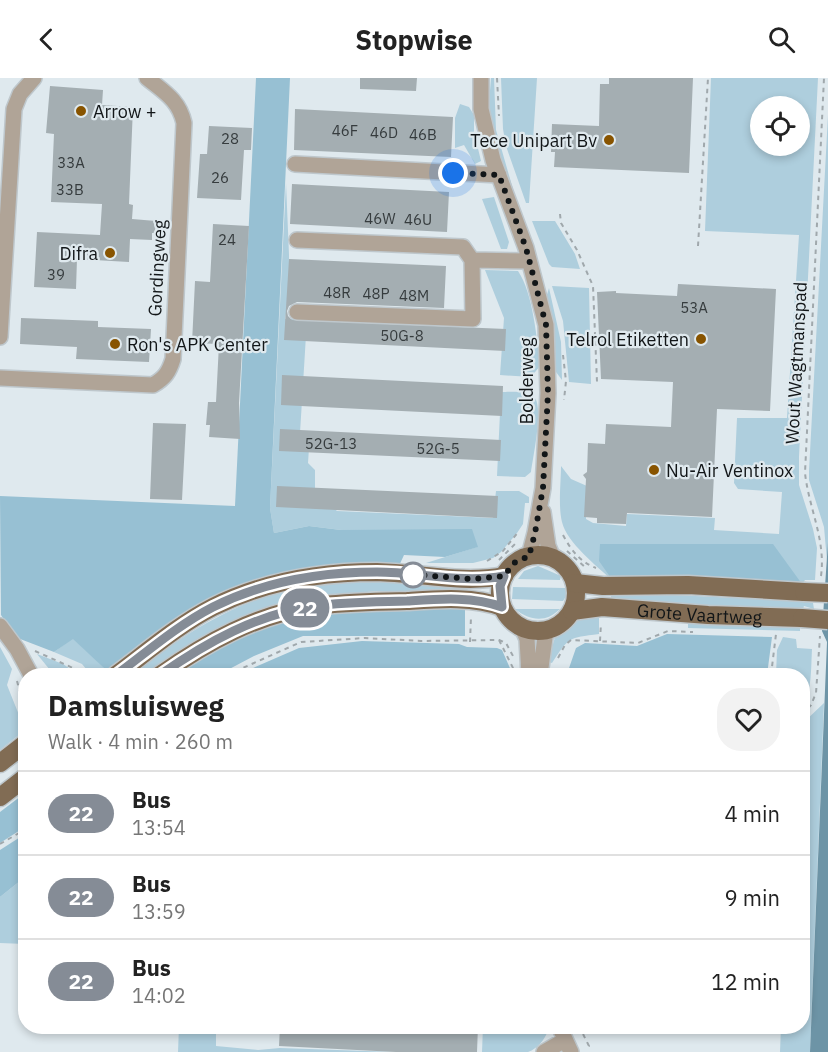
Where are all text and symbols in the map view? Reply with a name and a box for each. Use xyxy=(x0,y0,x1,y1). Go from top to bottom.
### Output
text: Stopwise xyxy=(355,22,473,57)
icon: back xyxy=(30,23,63,56)
icon: search xyxy=(765,23,798,56)
map controls xyxy=(750,96,810,156)
button: locate xyxy=(750,96,810,156)
place label: Arrow + xyxy=(93,100,157,123)
marker: Arrow + xyxy=(74,104,88,118)
house number: 46F xyxy=(332,121,358,140)
house number: 46D xyxy=(370,123,398,142)
house number: 46B xyxy=(409,125,437,144)
house number: 28 xyxy=(221,129,239,148)
place label: Tece Unipart Bv xyxy=(470,129,597,152)
marker: Tece Unipart Bv xyxy=(602,133,616,147)
house number: 33A xyxy=(57,153,85,172)
your location xyxy=(438,158,468,188)
house number: 26 xyxy=(211,168,229,187)
house number: 33B xyxy=(56,180,84,199)
house number: 46W xyxy=(364,209,396,228)
house number: 46U xyxy=(404,210,432,229)
street label: Gordingweg xyxy=(143,218,171,317)
house number: 24 xyxy=(218,230,236,249)
place label: Difra xyxy=(59,242,98,265)
marker: Difra xyxy=(103,246,117,260)
house number: 39 xyxy=(47,265,65,284)
street label: Wout Wagtmanspad xyxy=(780,281,812,445)
house number: 48R xyxy=(323,283,351,302)
house number: 48P xyxy=(362,284,390,303)
house number: 48M xyxy=(399,286,429,305)
house number: 53A xyxy=(680,298,708,317)
house number: 50G-8 xyxy=(380,326,424,345)
place label: Telrol Etiketten xyxy=(566,328,689,351)
marker: Telrol Etiketten xyxy=(694,332,708,346)
place label: Ron's APK Center xyxy=(127,333,268,356)
marker: Ron's APK Center xyxy=(108,337,122,351)
street label: Bolderweg xyxy=(515,337,538,424)
house number: 52G-13 xyxy=(305,434,357,453)
house number: 52G-5 xyxy=(416,439,460,458)
place label: Nu-Air Ventinox xyxy=(666,459,793,482)
marker: Nu-Air Ventinox xyxy=(647,463,661,477)
unlabelled marker xyxy=(400,562,426,588)
line badge: 22 xyxy=(278,588,332,628)
text: 22 xyxy=(292,594,318,622)
street label: Grote Vaartweg xyxy=(636,598,763,628)
text: Damsluisweg xyxy=(48,687,224,724)
button: heart xyxy=(717,688,780,751)
text: Walk · 4 min · 260 m xyxy=(48,728,233,755)
text: Bus xyxy=(132,785,171,814)
text: 22 xyxy=(68,799,94,827)
text: 4 min xyxy=(724,799,780,828)
text: 13:54 xyxy=(132,814,186,841)
text: Bus xyxy=(132,869,171,898)
text: 22 xyxy=(68,883,94,911)
text: 9 min xyxy=(724,883,780,912)
text: 13:59 xyxy=(132,898,186,925)
text: Bus xyxy=(132,953,171,982)
text: 22 xyxy=(68,967,94,995)
text: 12 min xyxy=(711,967,780,996)
text: 14:02 xyxy=(132,982,186,1009)

